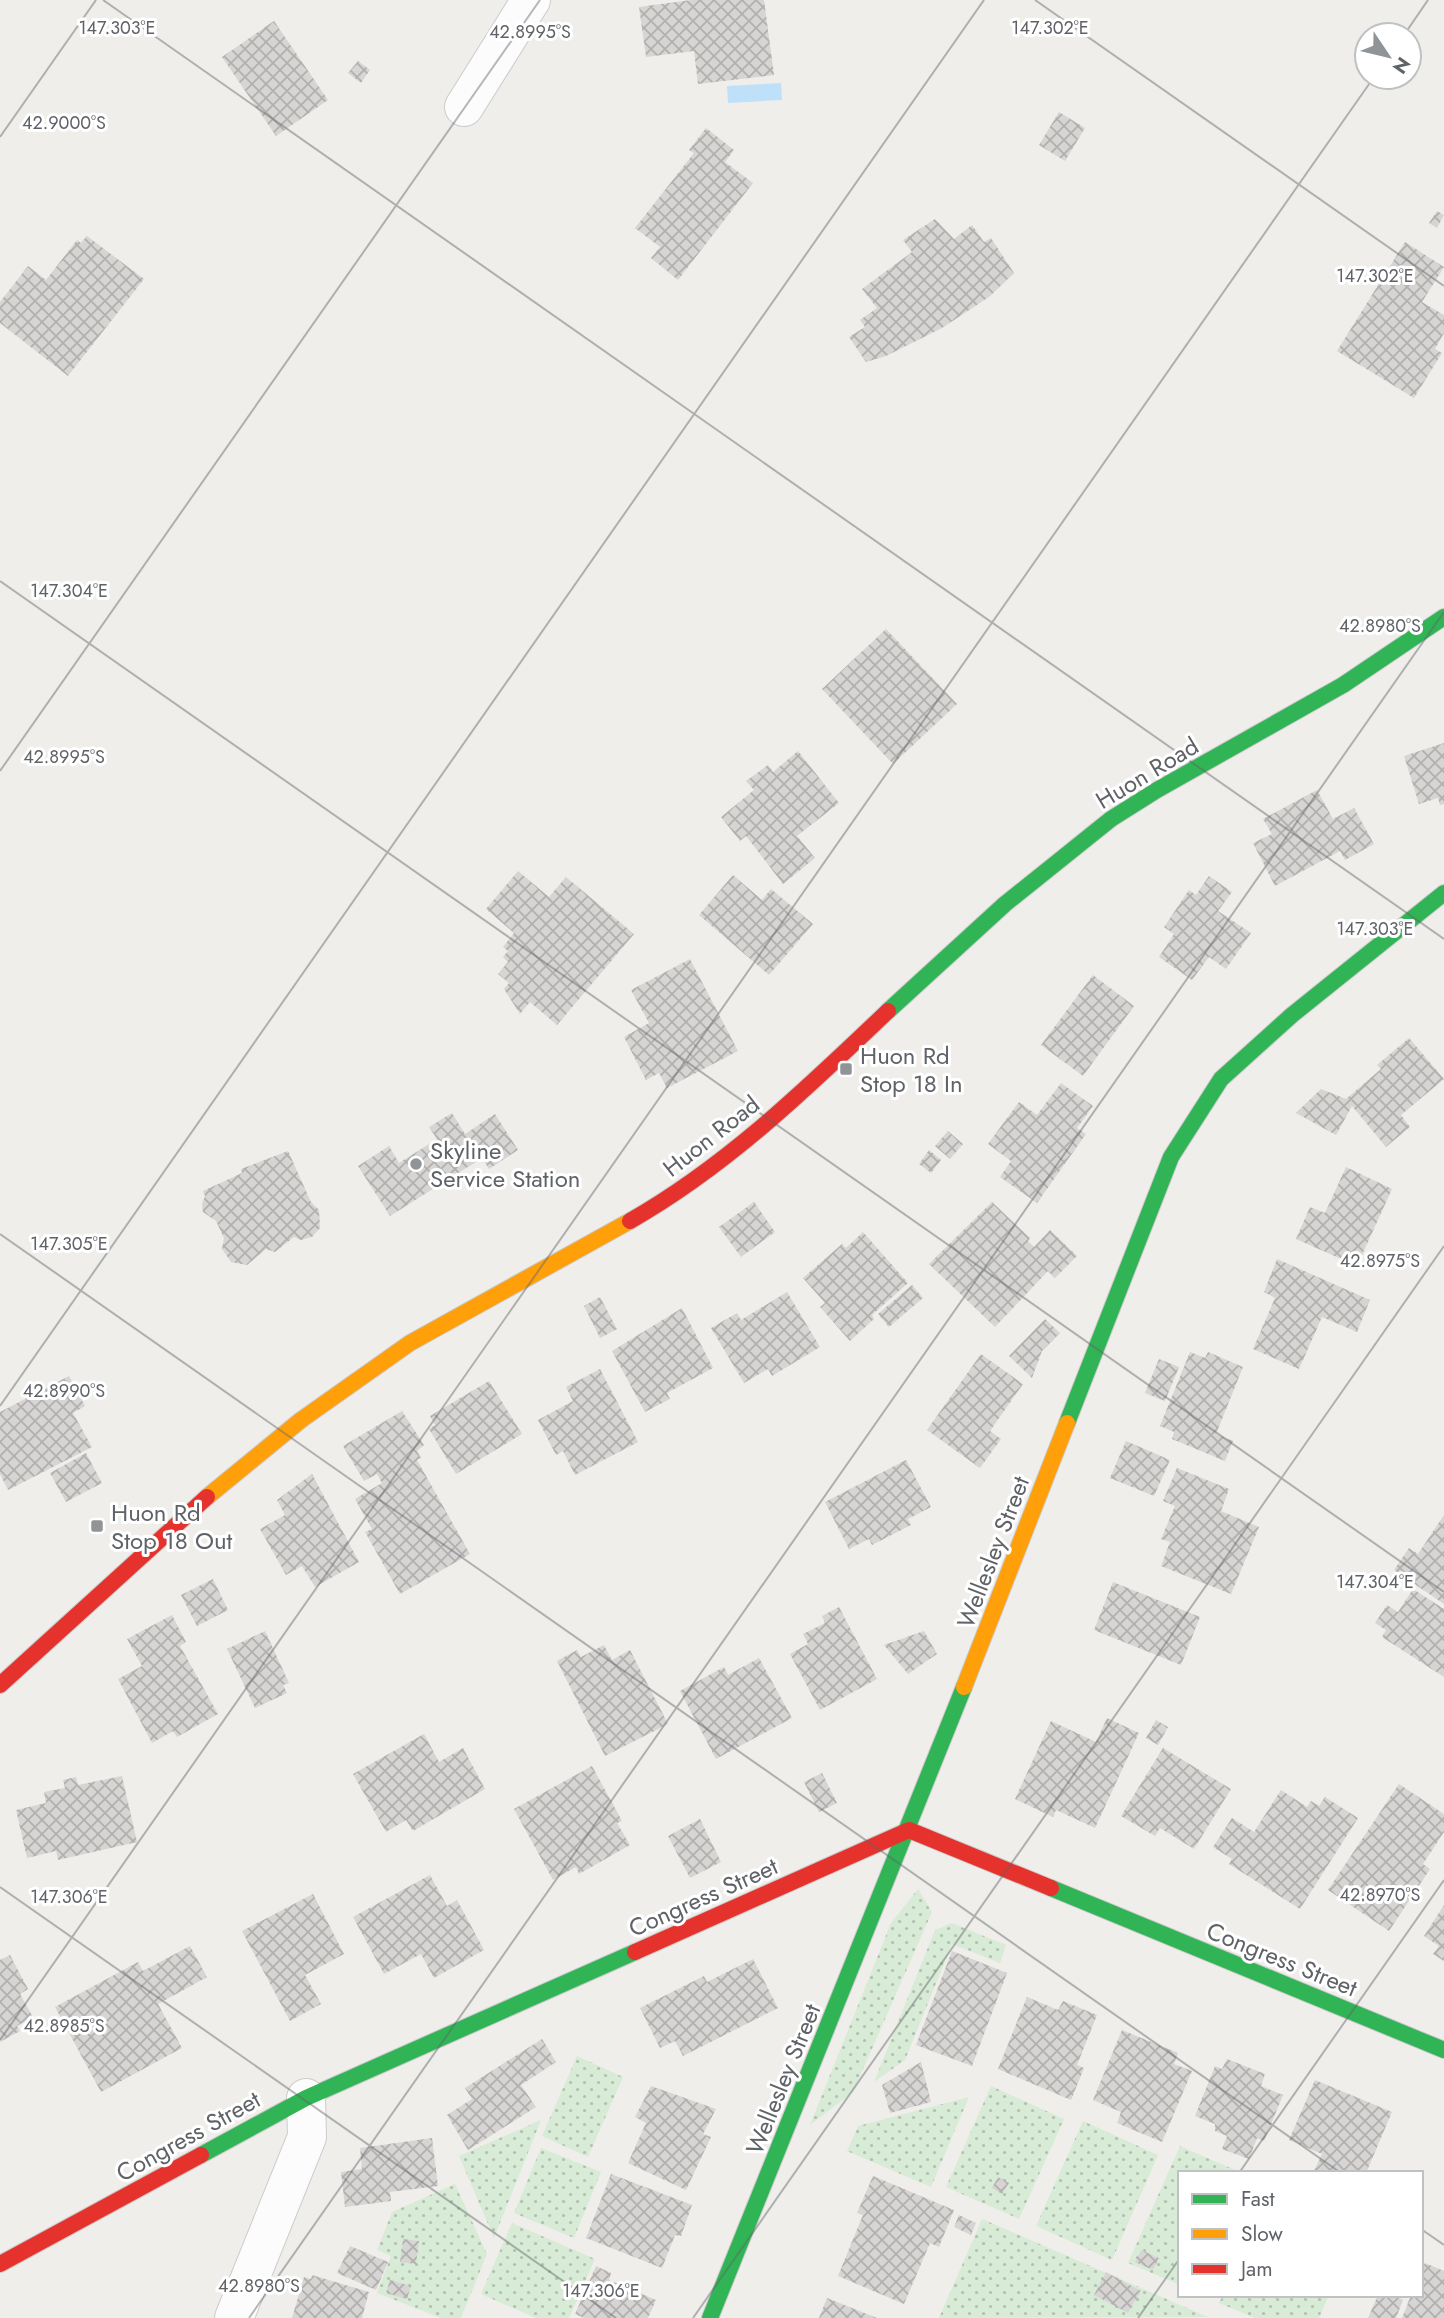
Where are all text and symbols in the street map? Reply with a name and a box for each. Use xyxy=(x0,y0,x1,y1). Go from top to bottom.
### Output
text: 147.303°E xyxy=(78,15,156,41)
text: 147.302°E xyxy=(1011,15,1089,41)
text: 42.8995°S xyxy=(489,19,571,45)
north arrow xyxy=(1353,21,1423,91)
text: N xyxy=(1386,52,1417,79)
text: 42.9000°S xyxy=(22,110,106,136)
text: 147.302°E xyxy=(1336,263,1414,289)
text: 147.304°E xyxy=(30,578,108,604)
text: 42.8980°S xyxy=(1339,613,1421,639)
street label: Huon Road xyxy=(1089,729,1205,817)
text: 42.8995°S xyxy=(23,744,105,770)
text: 147.303°E xyxy=(1336,916,1414,942)
place label: Huon Rd Stop 18 In xyxy=(860,1038,962,1101)
marker: Huon Rd Stop 18 In xyxy=(838,1061,854,1077)
street label: Huon Road xyxy=(655,1087,767,1185)
place label: Skyline Service Station xyxy=(430,1133,580,1196)
marker: Skyline Service Station xyxy=(408,1156,424,1172)
text: 147.305°E xyxy=(30,1231,108,1257)
text: 42.8975°S xyxy=(1340,1248,1420,1274)
text: 42.8990°S xyxy=(23,1378,105,1404)
street label: Wellesley Street xyxy=(948,1471,1038,1633)
place label: Huon Rd Stop 18 Out xyxy=(111,1495,233,1558)
marker: Huon Rd Stop 18 Out xyxy=(89,1518,105,1534)
text: 147.304°E xyxy=(1336,1569,1414,1595)
street label: Congress Street xyxy=(623,1848,783,1946)
text: 42.8970°S xyxy=(1340,1882,1421,1908)
text: 147.306°E xyxy=(30,1884,108,1910)
street label: Congress Street xyxy=(1201,1913,1363,2005)
street label: Wellesley Street xyxy=(737,1998,829,2160)
text: 42.8985°S xyxy=(23,2013,105,2039)
street label: Congress Street xyxy=(110,2082,267,2190)
legend xyxy=(1178,2171,1423,2297)
text: Fast xyxy=(1241,2184,1274,2214)
text: Slow xyxy=(1241,2219,1283,2249)
text: Jam xyxy=(1238,2254,1273,2284)
text: 42.8980°S xyxy=(218,2273,300,2299)
text: 147.306°E xyxy=(562,2278,640,2304)

